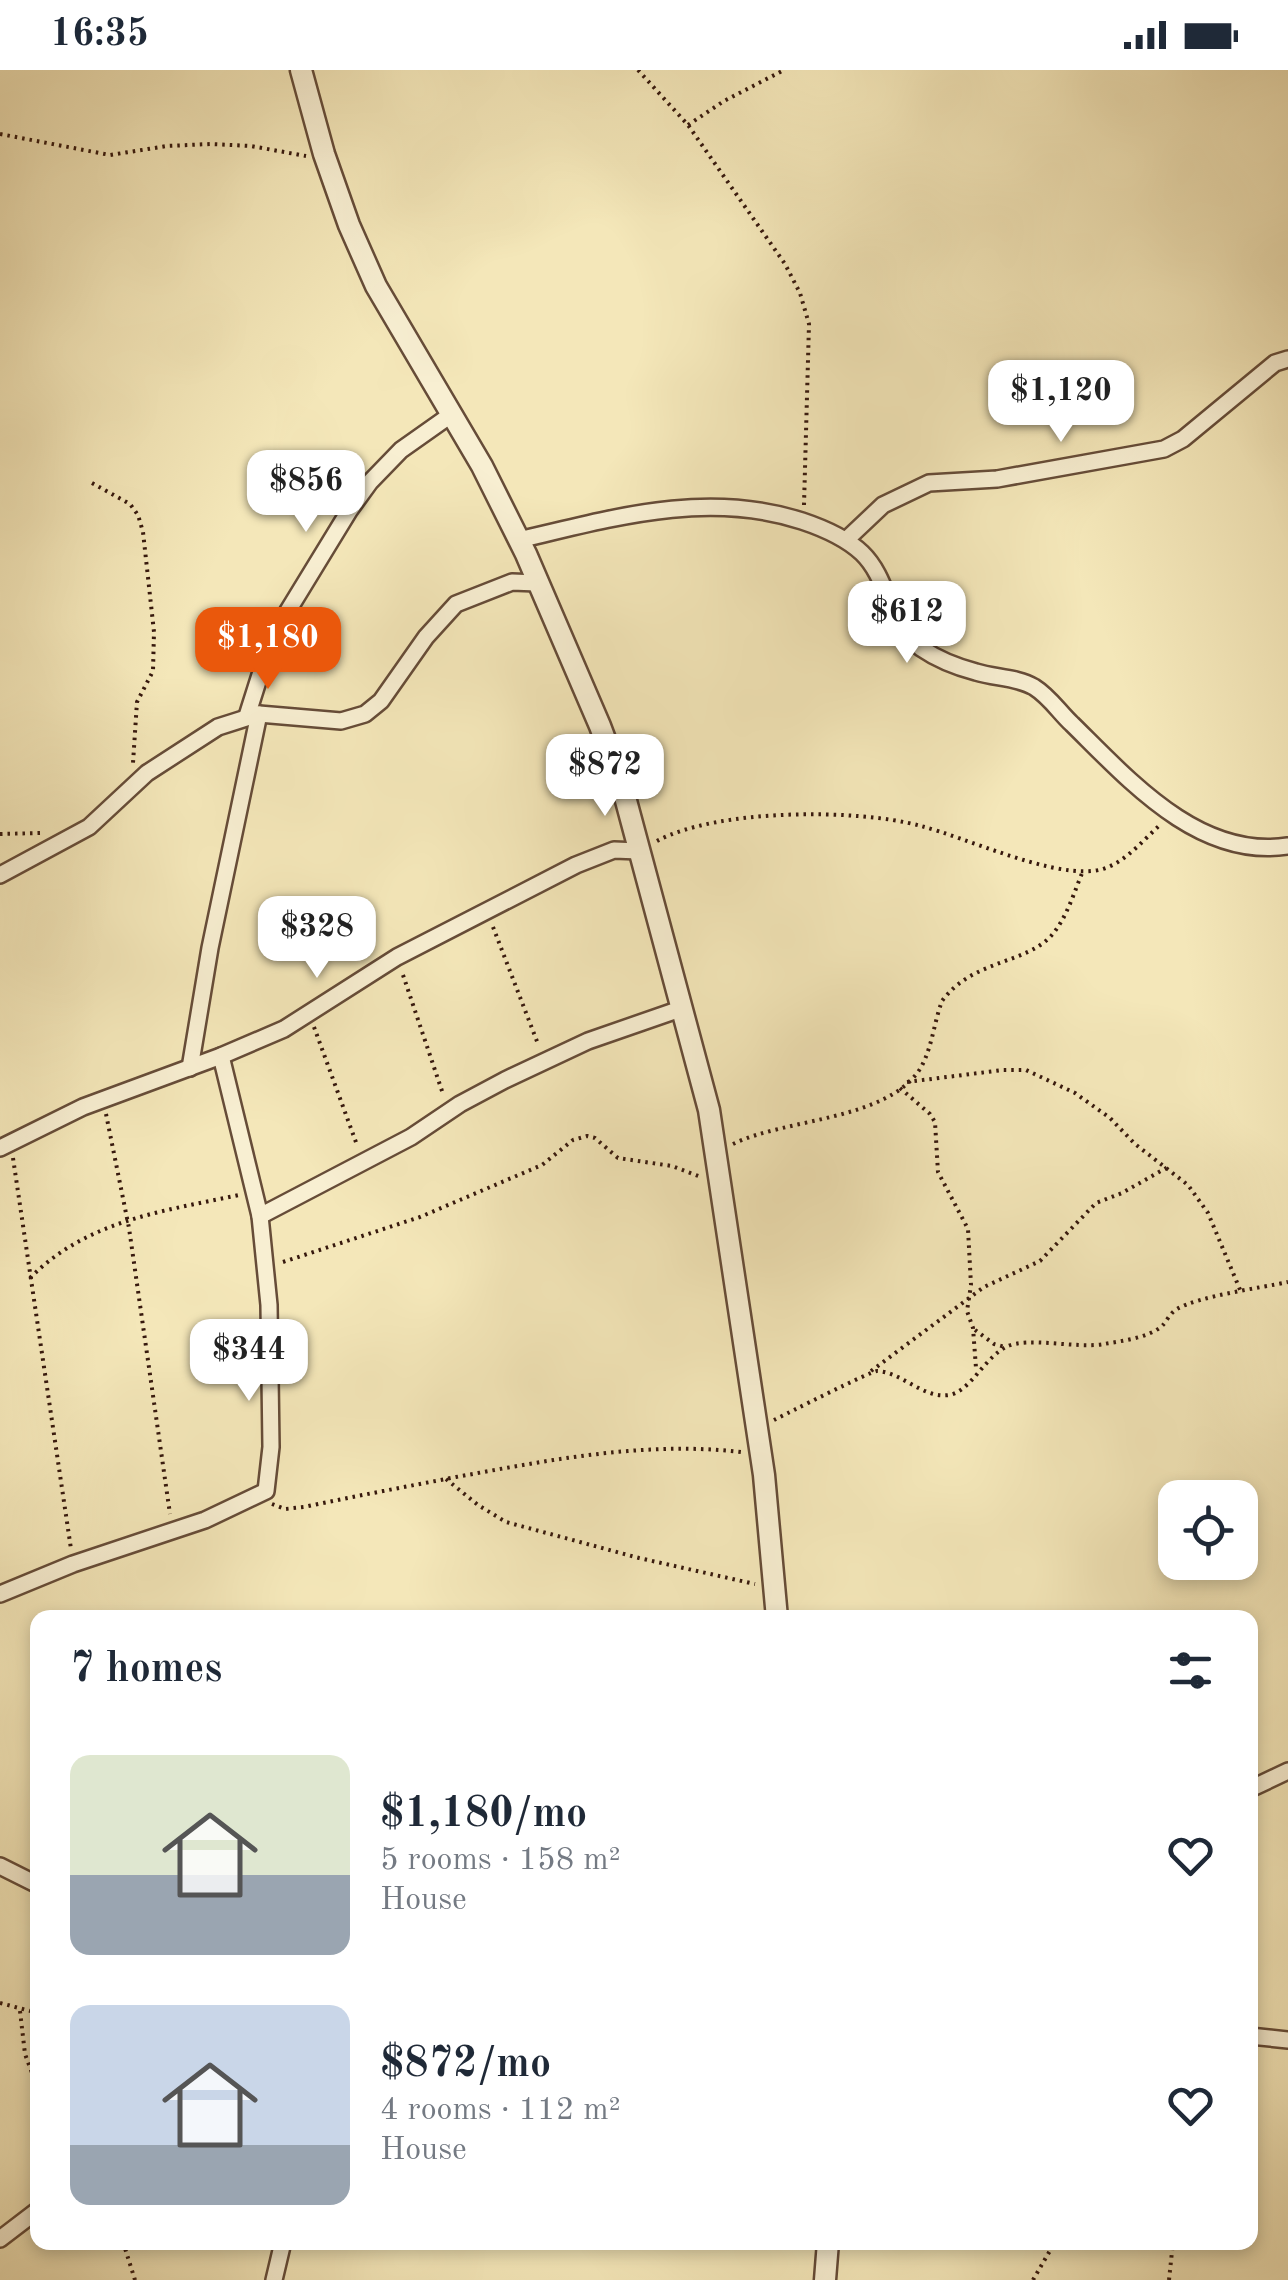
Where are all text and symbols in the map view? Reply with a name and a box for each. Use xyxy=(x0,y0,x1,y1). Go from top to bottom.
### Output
text: 16:35 xyxy=(50,16,149,54)
pin: $1,120 xyxy=(980,360,1142,445)
text: $1,120 xyxy=(1010,376,1112,408)
pin: $856 xyxy=(247,450,365,535)
text: $856 xyxy=(269,466,343,498)
pin: $612 xyxy=(848,581,966,666)
text: $612 xyxy=(870,597,944,629)
pin: $1,180 xyxy=(187,607,349,692)
text: $1,180 xyxy=(217,623,319,655)
pin: $872 xyxy=(546,734,664,819)
text: $872 xyxy=(568,750,642,782)
pin: $328 xyxy=(258,896,376,981)
text: $328 xyxy=(280,912,354,944)
pin: $344 xyxy=(190,1319,308,1404)
text: $344 xyxy=(212,1335,286,1367)
map controls xyxy=(1158,1480,1258,1580)
button: locate xyxy=(1158,1480,1258,1580)
icon: filters xyxy=(1163,1643,1218,1698)
text: 7 homes xyxy=(70,1649,222,1691)
text: $1,180/mo xyxy=(380,1794,587,1836)
icon: home xyxy=(150,1795,270,1915)
icon: heart xyxy=(1163,1828,1218,1883)
text: 5 rooms · 158 m² xyxy=(380,1845,621,1877)
text: House xyxy=(380,1885,467,1917)
text: $872/mo xyxy=(380,2044,551,2086)
icon: home xyxy=(150,2045,270,2165)
icon: heart xyxy=(1163,2078,1218,2133)
text: 4 rooms · 112 m² xyxy=(380,2095,621,2127)
text: House xyxy=(380,2135,467,2167)

